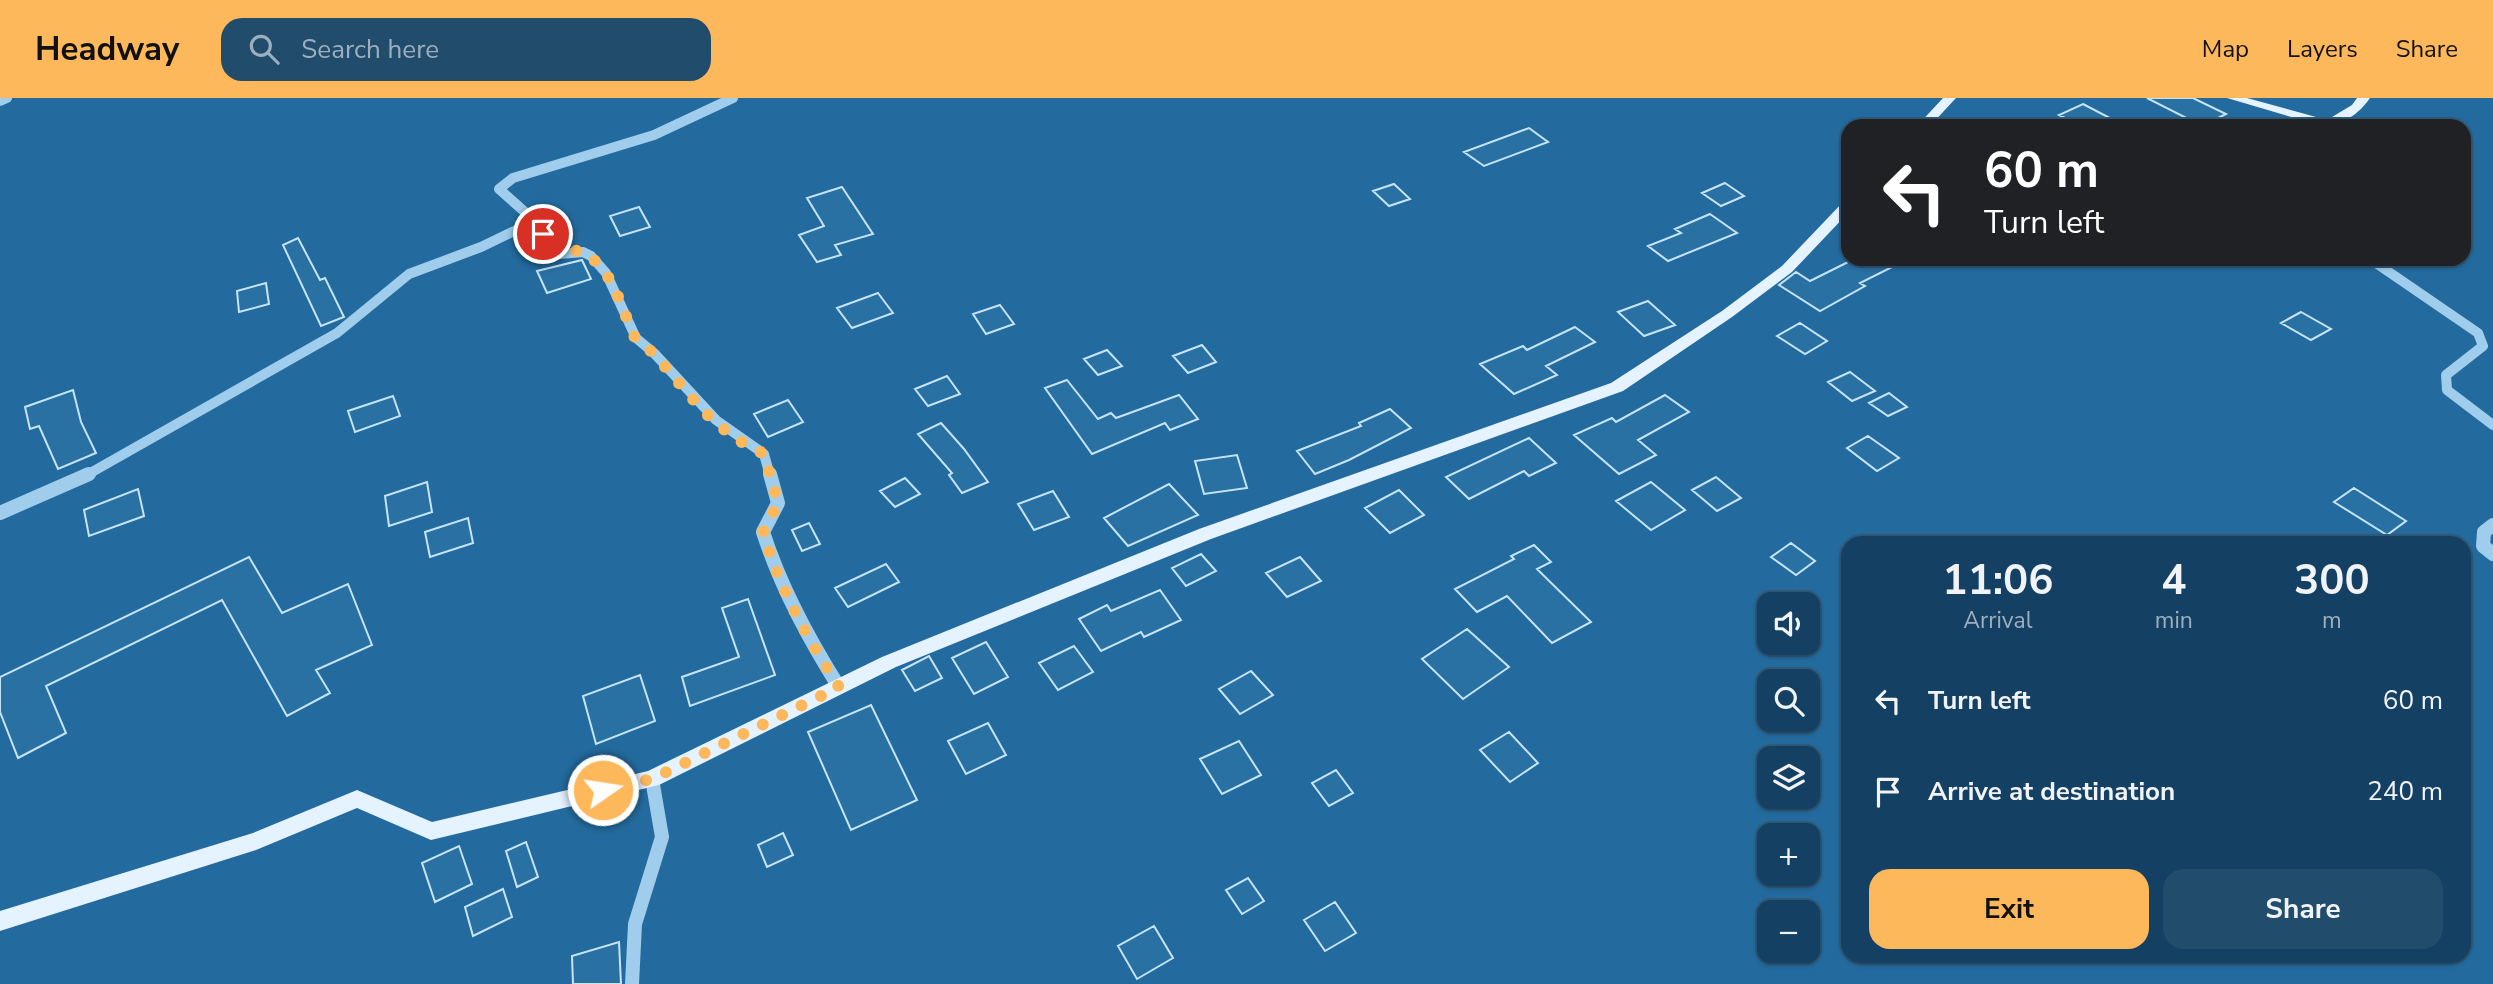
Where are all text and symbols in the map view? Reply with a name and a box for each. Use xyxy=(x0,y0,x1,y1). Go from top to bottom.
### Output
search box xyxy=(221,18,711,81)
text: Headway xyxy=(35,27,179,72)
icon: search xyxy=(245,30,283,68)
text: Search here xyxy=(301,32,439,67)
text: Map xyxy=(2202,33,2249,65)
text: Layers xyxy=(2287,33,2358,65)
text: Share xyxy=(2396,33,2458,65)
text: 60 m xyxy=(1984,137,2099,204)
icon: left xyxy=(1869,147,1960,238)
text: Turn left xyxy=(1984,201,2104,244)
pin xyxy=(513,204,573,264)
icon: arrive xyxy=(524,215,562,253)
text: 11:06 xyxy=(1942,552,2053,609)
text: 4 xyxy=(2161,552,2186,609)
text: 300 xyxy=(2294,552,2370,609)
map controls xyxy=(1757,592,1820,963)
button: sound xyxy=(1757,592,1820,655)
text: Arrival xyxy=(1963,605,2032,636)
text: min xyxy=(2155,605,2193,636)
text: m xyxy=(2322,605,2342,636)
button: search xyxy=(1757,669,1820,732)
icon: left xyxy=(1869,682,1907,720)
text: Turn left xyxy=(1928,683,2031,718)
text: 60 m xyxy=(2383,683,2443,718)
button: layers xyxy=(1757,746,1820,809)
position arrow xyxy=(566,753,640,827)
icon: arrive xyxy=(1869,773,1907,811)
text: Arrive at destination xyxy=(1928,774,2175,809)
text: 240 m xyxy=(2367,774,2443,809)
button: + xyxy=(1757,823,1820,886)
button: Exit xyxy=(1869,869,2149,949)
button: Share xyxy=(2163,869,2443,949)
button: − xyxy=(1757,900,1820,963)

